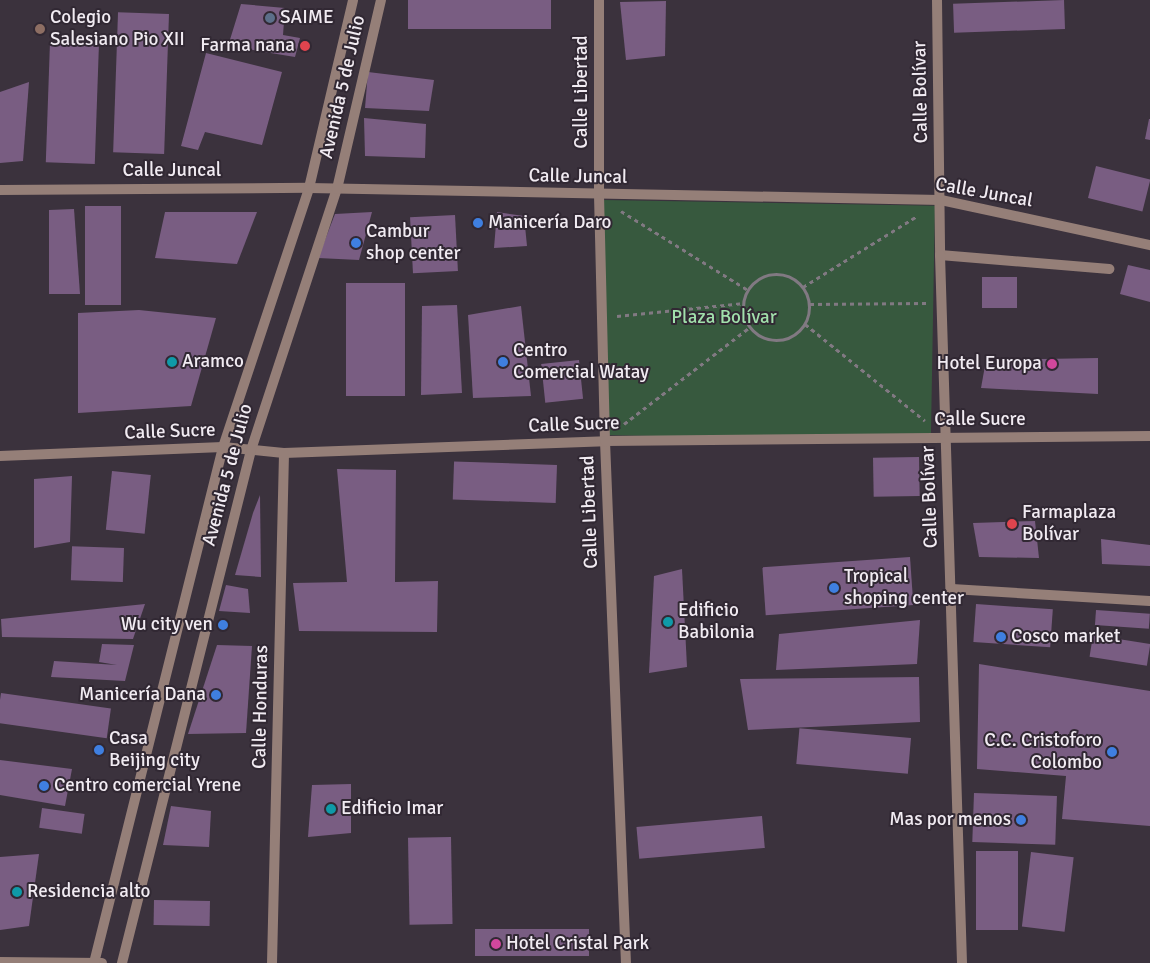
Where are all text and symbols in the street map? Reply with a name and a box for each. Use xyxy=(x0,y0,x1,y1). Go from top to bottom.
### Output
place label: Colegio Salesiano Pio XII xyxy=(50,7,185,51)
place label: SAIME xyxy=(280,7,334,29)
marker: SAIME xyxy=(264,12,276,24)
street label: Avenida 5 de Julio xyxy=(315,13,371,161)
marker: Colegio Salesiano Pio XII xyxy=(34,23,46,35)
place label: Farma nana xyxy=(200,35,295,57)
street label: Calle Libertad xyxy=(571,35,593,149)
marker: Farma nana xyxy=(299,40,311,52)
street label: Calle Bolívar xyxy=(909,41,933,143)
street label: Calle Juncal xyxy=(123,160,221,182)
street label: Calle Juncal xyxy=(528,165,628,189)
street label: Calle Juncal xyxy=(933,173,1035,213)
place label: Manicería Daro xyxy=(488,212,611,234)
marker: Manicería Daro xyxy=(472,217,484,229)
place label: Cambur shop center xyxy=(366,221,460,265)
marker: Cambur shop center xyxy=(350,237,362,249)
park label: Plaza Bolívar xyxy=(671,307,777,329)
place label: Centro Comercial Watay xyxy=(513,340,649,384)
place label: Aramco xyxy=(182,351,244,373)
place label: Hotel Europa xyxy=(937,353,1042,375)
marker: Aramco xyxy=(166,356,178,368)
marker: Centro Comercial Watay xyxy=(497,356,509,368)
marker: Hotel Europa xyxy=(1046,358,1058,370)
street label: Avenida 5 de Julio xyxy=(198,401,258,549)
street label: Calle Sucre xyxy=(934,409,1026,431)
street label: Calle Sucre xyxy=(528,412,620,438)
street label: Calle Sucre xyxy=(124,419,216,445)
street label: Calle Bolívar xyxy=(917,445,943,549)
street label: Calle Libertad xyxy=(577,455,603,569)
place label: Farmaplaza Bolívar xyxy=(1022,502,1116,546)
marker: Farmaplaza Bolívar xyxy=(1006,518,1018,530)
place label: Tropical shoping center xyxy=(844,566,964,610)
marker: Tropical shoping center xyxy=(828,582,840,594)
place label: Edificio Babilonia xyxy=(678,600,755,644)
place label: Wu city ven xyxy=(121,614,213,636)
marker: Edificio Babilonia xyxy=(662,616,674,628)
marker: Wu city ven xyxy=(217,619,229,631)
place label: Cosco market xyxy=(1011,626,1121,648)
marker: Cosco market xyxy=(995,631,1007,643)
street label: Calle Honduras xyxy=(249,645,273,769)
place label: Manicería Dana xyxy=(79,684,206,706)
marker: Manicería Dana xyxy=(210,689,222,701)
place label: Casa Beijing city xyxy=(109,728,200,772)
place label: C.C. Cristoforo Colombo xyxy=(984,730,1102,774)
marker: Casa Beijing city xyxy=(93,744,105,756)
marker: C.C. Cristoforo Colombo xyxy=(1106,746,1118,758)
place label: Centro comercial Yrene xyxy=(54,775,241,797)
marker: Centro comercial Yrene xyxy=(38,780,50,792)
place label: Edificio Imar xyxy=(341,798,443,820)
marker: Edificio Imar xyxy=(325,803,337,815)
place label: Mas por menos xyxy=(889,809,1011,831)
marker: Mas por menos xyxy=(1015,814,1027,826)
place label: Residencia alto xyxy=(27,881,150,903)
marker: Residencia alto xyxy=(11,886,23,898)
place label: Hotel Cristal Park xyxy=(506,933,649,955)
marker: Hotel Cristal Park xyxy=(490,938,502,950)

